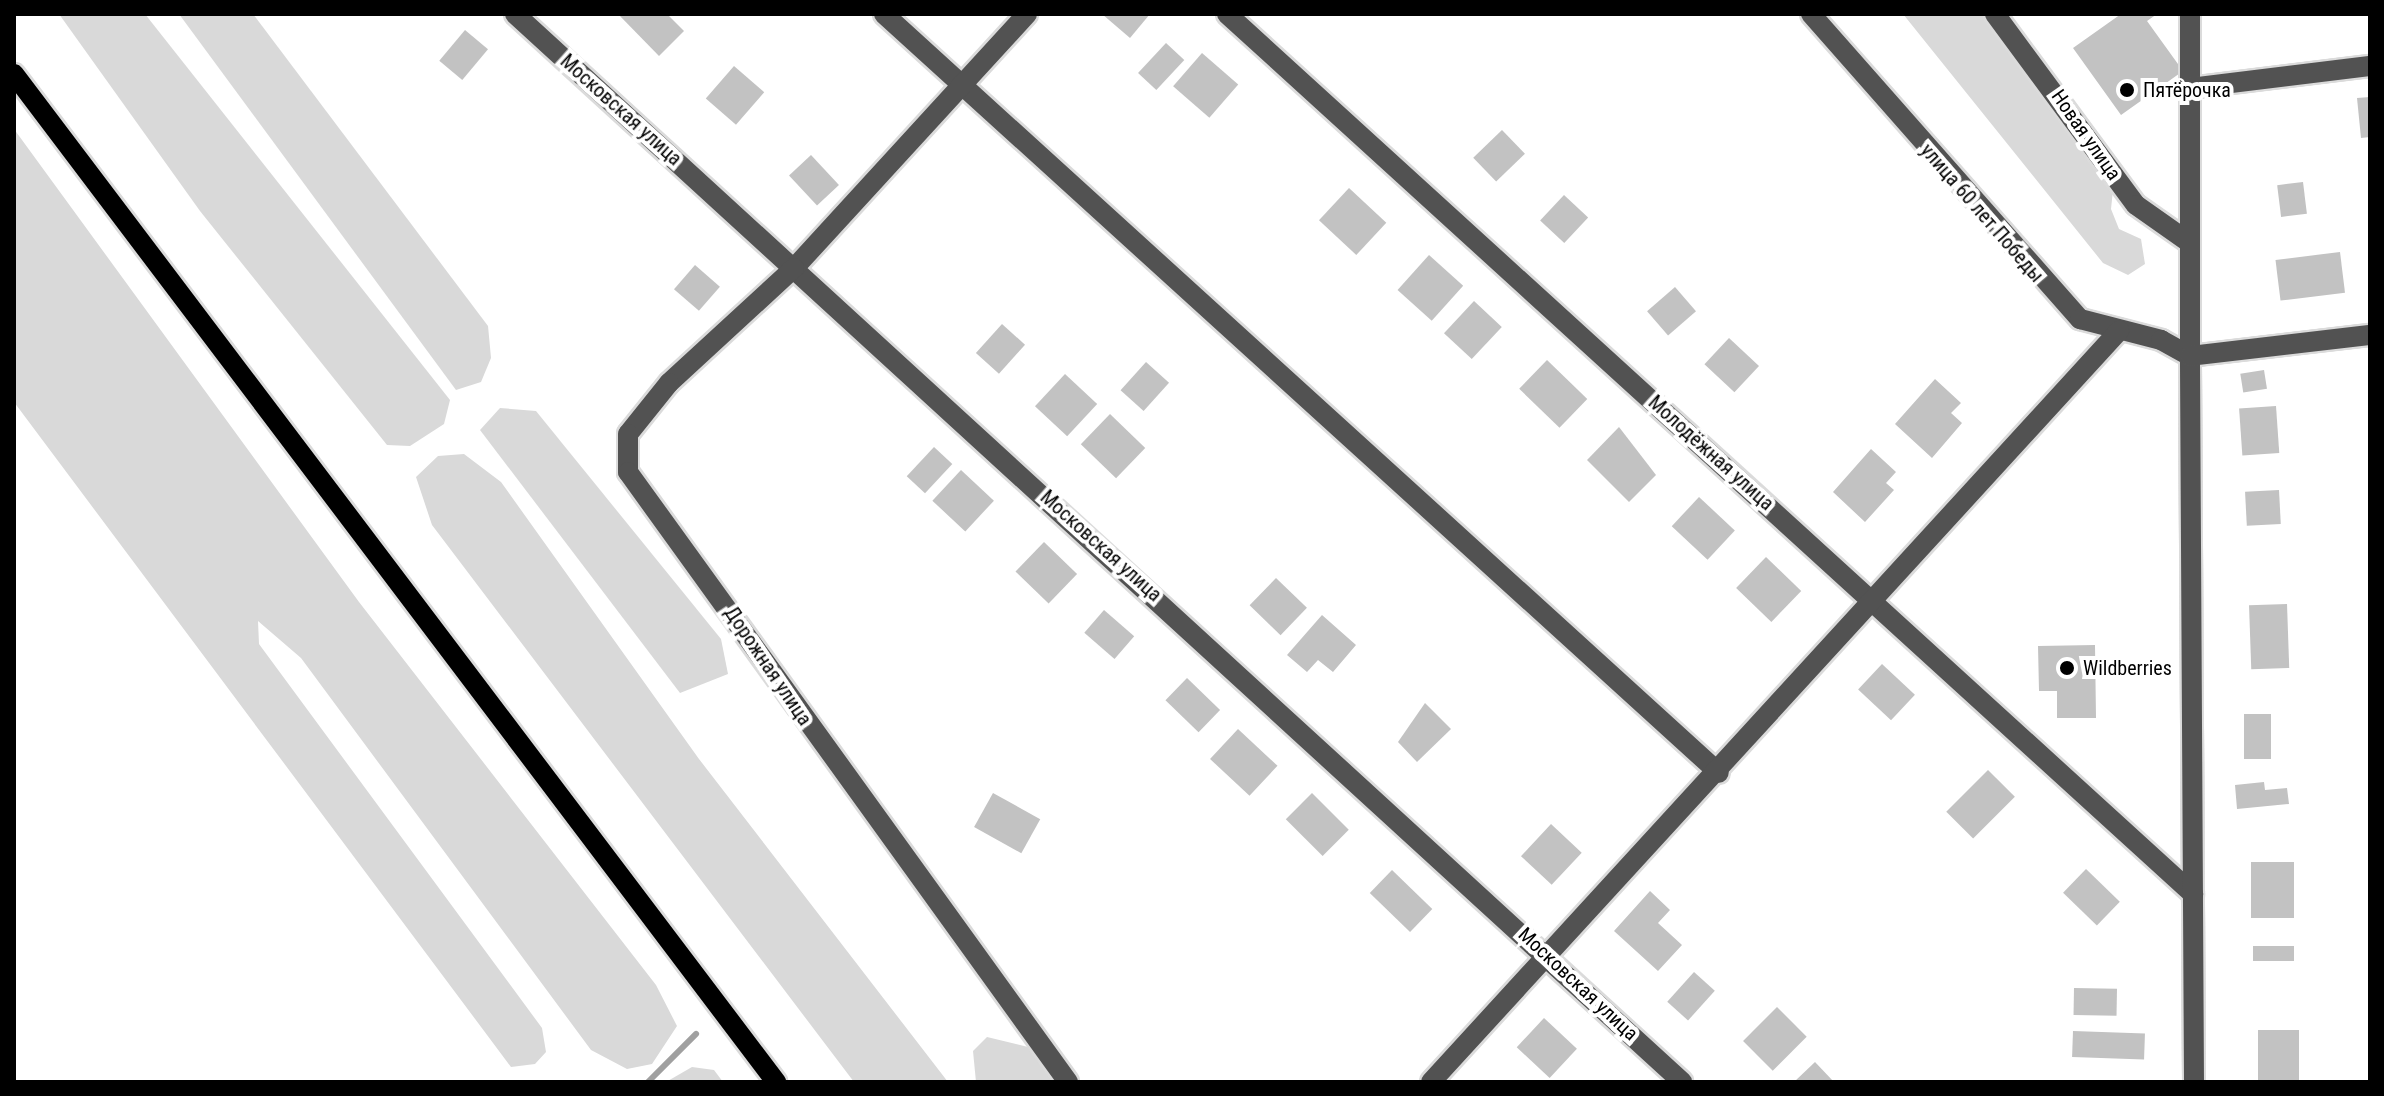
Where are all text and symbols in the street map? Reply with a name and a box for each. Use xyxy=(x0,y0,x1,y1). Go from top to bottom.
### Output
street label: Московская улица xyxy=(555,49,687,171)
place label: Пятёрочка xyxy=(2143,78,2231,102)
marker: Пятёрочка xyxy=(2118,81,2136,99)
street label: Новая улица xyxy=(2046,85,2126,185)
street label: улица 60 лет Победы xyxy=(1915,139,2049,287)
street label: Молодёжная улица xyxy=(1643,390,1779,516)
street label: Московская улица xyxy=(1035,485,1167,607)
street label: Дорожная улица xyxy=(719,602,817,730)
place label: Wildberries xyxy=(2083,656,2172,680)
marker: Wildberries xyxy=(2058,659,2076,677)
street label: Московская улица xyxy=(1513,922,1643,1046)

